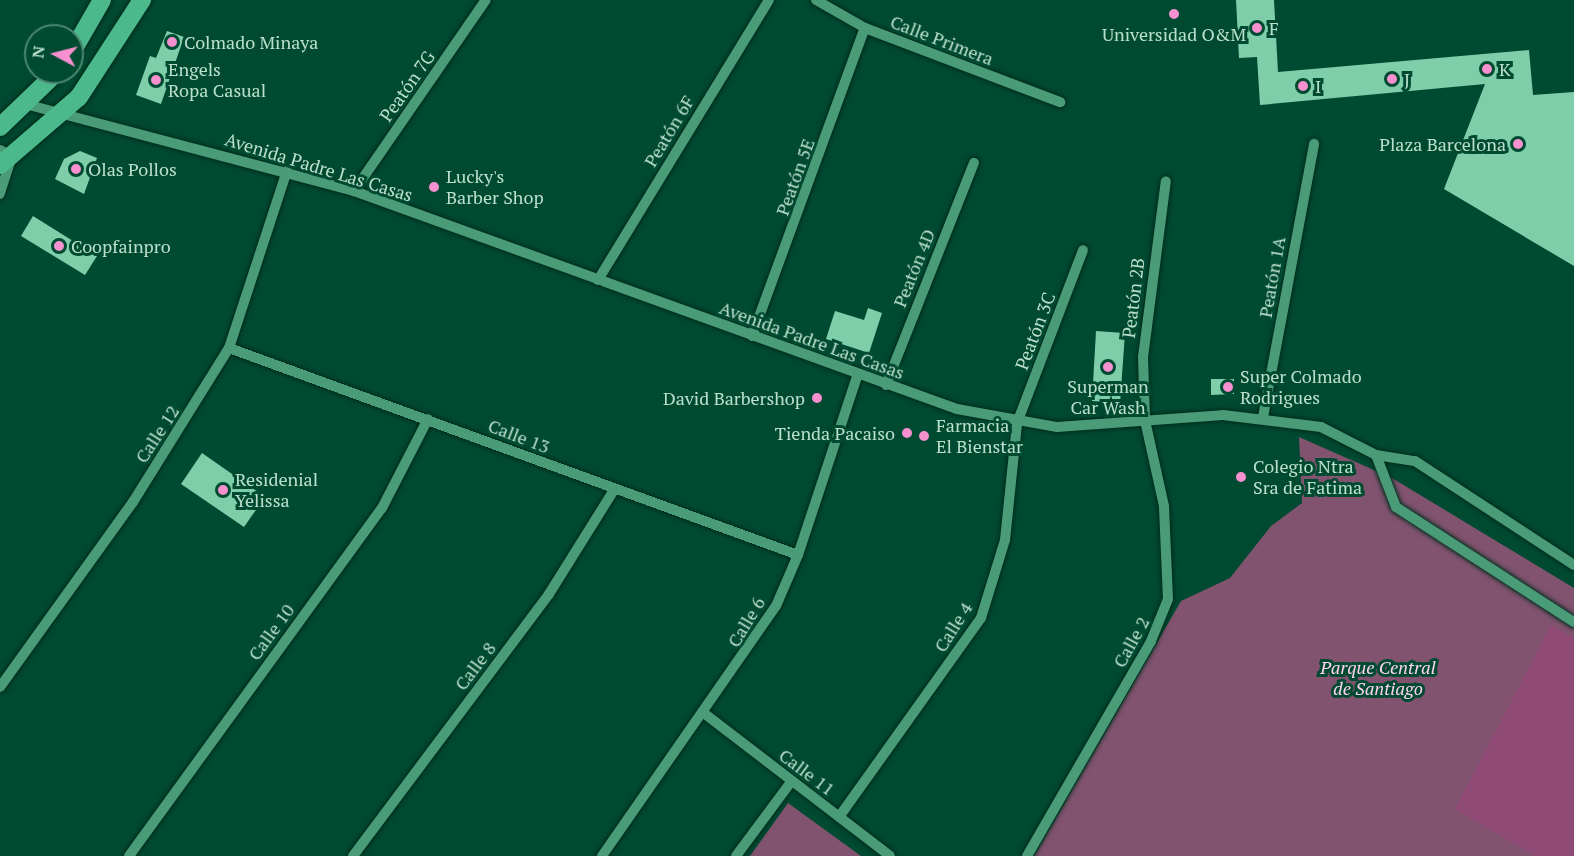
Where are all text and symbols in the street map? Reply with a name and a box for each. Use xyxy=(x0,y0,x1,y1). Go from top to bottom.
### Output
marker: Universidad O&M xyxy=(1167,7,1181,21)
street label: Calle Primera xyxy=(887,10,997,70)
place label: F xyxy=(1269,17,1279,39)
marker: F xyxy=(1250,21,1264,35)
place label: Universidad O&M xyxy=(1102,23,1246,45)
north arrow xyxy=(24,24,84,84)
place label: Colmado Minaya xyxy=(184,31,318,53)
marker: Colmado Minaya xyxy=(165,35,179,49)
text: N xyxy=(26,45,50,59)
street label: Peatón 7G xyxy=(375,46,439,126)
place label: K xyxy=(1499,58,1511,80)
place label: Engels Ropa Casual xyxy=(168,59,266,101)
marker: K xyxy=(1480,62,1494,76)
place label: J xyxy=(1404,68,1410,90)
marker: J xyxy=(1385,72,1399,86)
marker: Engels Ropa Casual xyxy=(149,73,163,87)
place label: I xyxy=(1315,75,1321,97)
marker: I xyxy=(1296,79,1310,93)
street label: Peatón 6F xyxy=(639,91,699,171)
street label: Avenida Padre Las Casas xyxy=(223,128,415,206)
place label: Plaza Barcelona xyxy=(1379,133,1506,155)
street label: Peatón 5E xyxy=(771,136,819,218)
marker: Plaza Barcelona xyxy=(1511,137,1525,151)
place label: Olas Pollos xyxy=(88,158,177,180)
marker: Olas Pollos xyxy=(69,162,83,176)
place label: Lucky's Barber Shop xyxy=(446,166,544,208)
marker: Lucky's Barber Shop xyxy=(427,180,441,194)
street label: Peatón 4D xyxy=(889,226,939,310)
place label: Coopfainpro xyxy=(71,235,171,257)
street label: Peatón 1A xyxy=(1254,235,1290,319)
marker: Coopfainpro xyxy=(52,239,66,253)
street label: Peatón 2B xyxy=(1117,257,1149,339)
street label: Peatón 3C xyxy=(1010,289,1060,373)
street label: Avenida Padre Las Casas xyxy=(717,296,907,384)
marker: Superman Car Wash xyxy=(1101,360,1115,374)
place label: Super Colmado Rodrigues xyxy=(1240,366,1362,409)
place label: Superman Car Wash xyxy=(1067,376,1149,418)
marker: Super Colmado Rodrigues xyxy=(1221,380,1235,394)
place label: David Barbershop xyxy=(663,387,805,409)
marker: David Barbershop xyxy=(810,391,824,405)
street label: Calle 12 xyxy=(130,401,184,467)
street label: Calle 13 xyxy=(485,414,553,458)
place label: Farmacia El Bienstar xyxy=(936,415,1023,458)
place label: Tienda Pacaiso xyxy=(775,422,895,444)
marker: Tienda Pacaiso xyxy=(900,426,914,440)
marker: Farmacia El Bienstar xyxy=(917,429,931,443)
place label: Colegio Ntra Sra de Fatima xyxy=(1253,456,1362,498)
place label: Residenial Yelissa xyxy=(235,469,318,512)
marker: Colegio Ntra Sra de Fatima xyxy=(1234,470,1248,484)
marker: Residenial Yelissa xyxy=(216,483,230,497)
street label: Calle 6 xyxy=(723,593,769,651)
street label: Calle 4 xyxy=(929,598,977,656)
street label: Calle 10 xyxy=(243,600,299,664)
street label: Calle 2 xyxy=(1108,613,1154,671)
street label: Calle 8 xyxy=(450,638,500,694)
park label: Parque Central de Santiago xyxy=(1320,657,1436,700)
street label: Calle 11 xyxy=(775,744,839,800)

